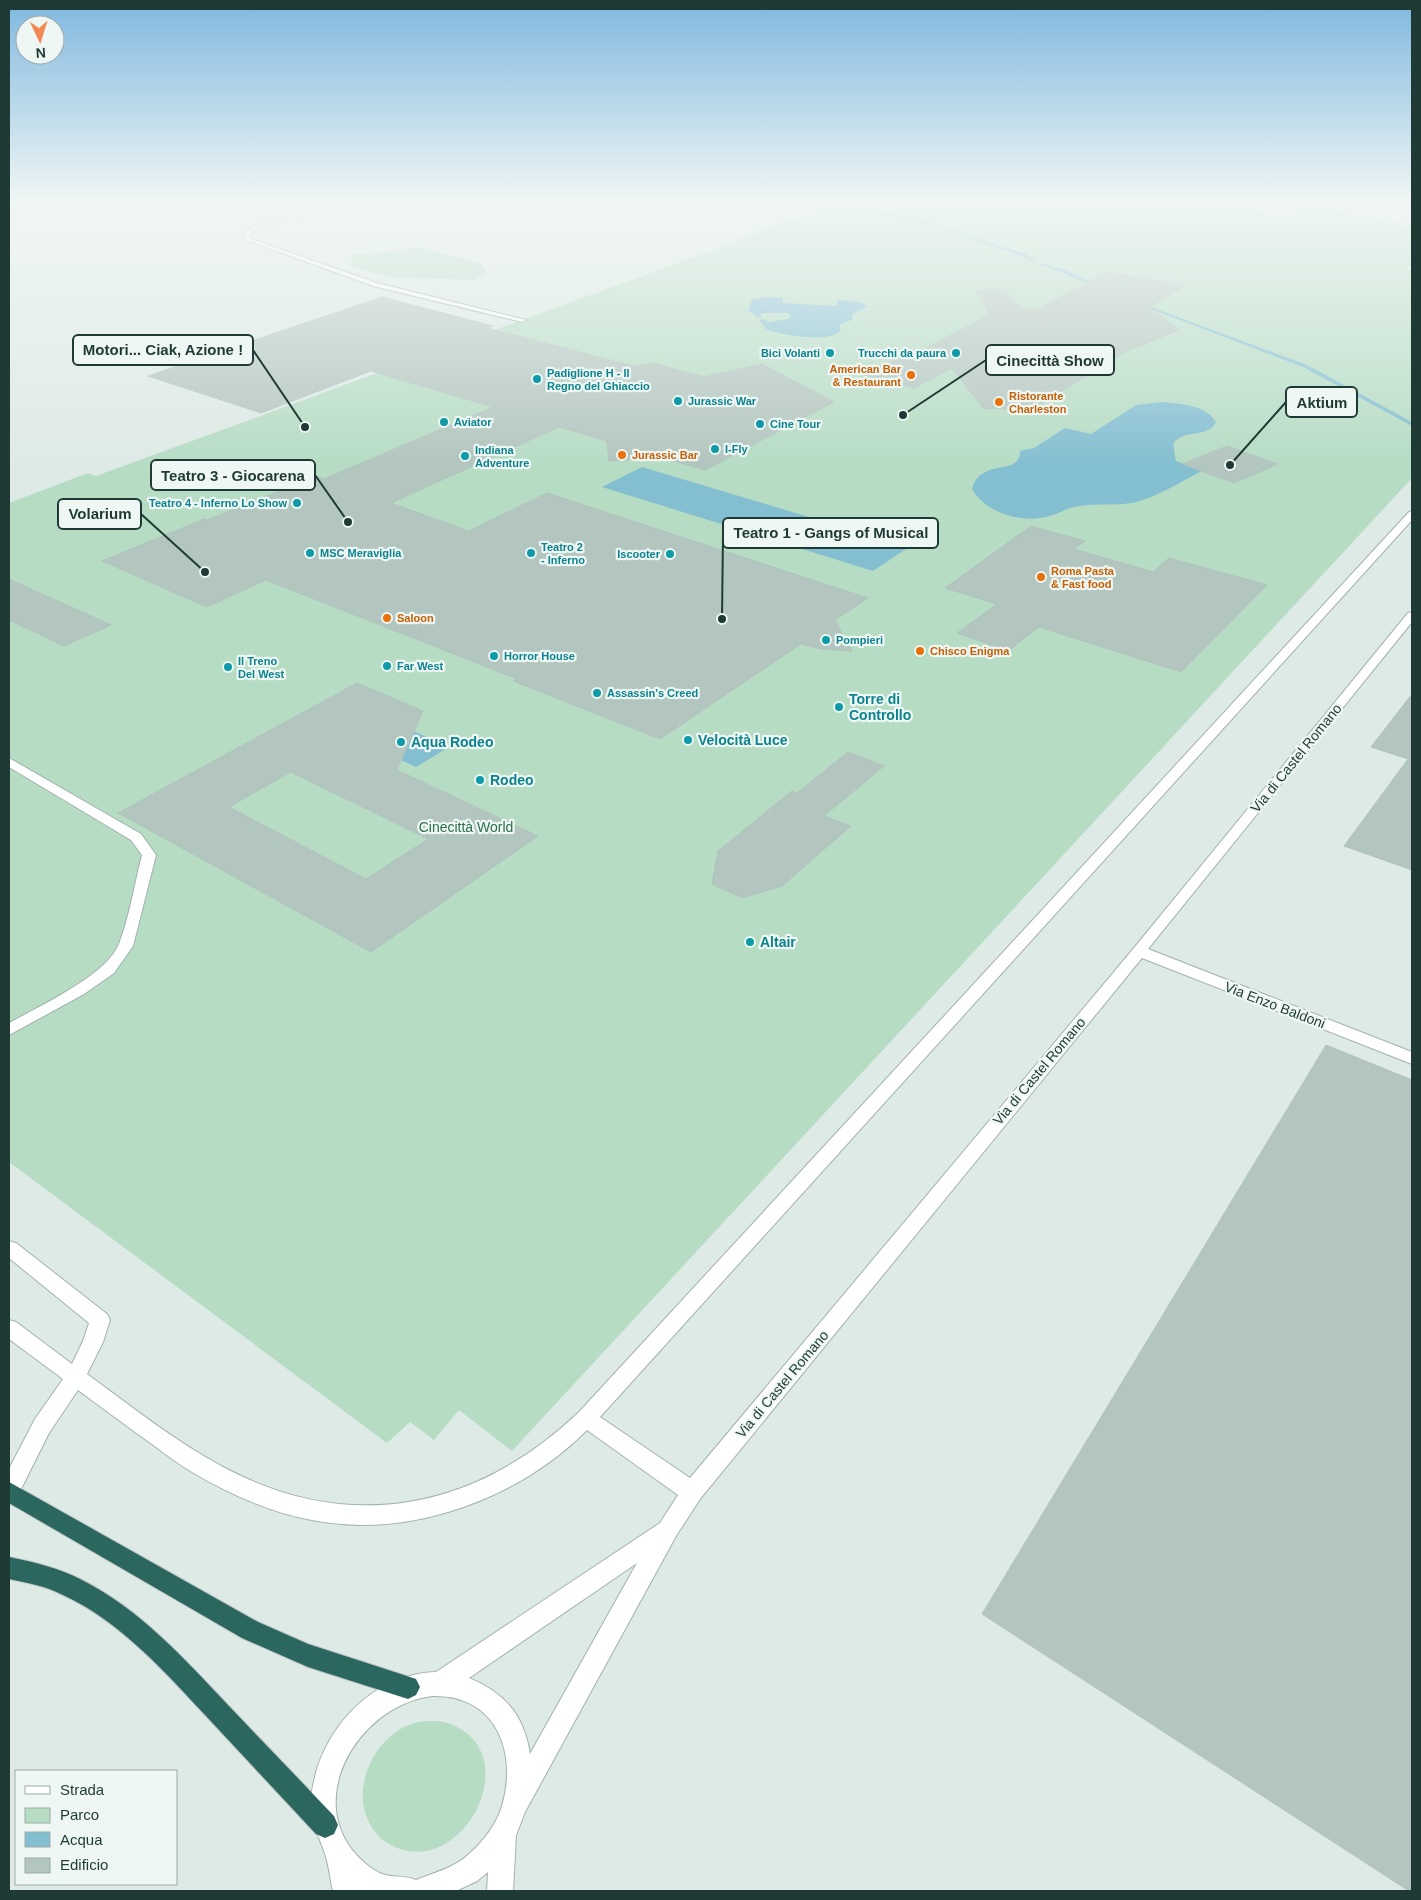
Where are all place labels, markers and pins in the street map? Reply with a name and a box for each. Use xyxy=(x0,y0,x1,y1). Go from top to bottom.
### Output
callout: Motori... Ciak, Azione ! xyxy=(73,335,253,365)
callout: Cinecittà Show xyxy=(986,345,1114,375)
place label: Bici Volanti xyxy=(761,347,820,359)
marker: Bici Volanti xyxy=(824,347,836,359)
place label: Trucchi da paura xyxy=(858,347,947,359)
marker: Trucchi da paura xyxy=(950,347,962,359)
place label: American Bar & Restaurant xyxy=(829,363,902,388)
place label: Padiglione H - Il Regno del Ghiaccio xyxy=(547,367,650,392)
marker: American Bar & Restaurant xyxy=(905,369,917,381)
marker: Padiglione H - Il Regno del Ghiaccio xyxy=(531,373,543,385)
callout: Aktium xyxy=(1286,387,1357,417)
place label: Ristorante Charleston xyxy=(1009,390,1067,415)
marker: Jurassic War xyxy=(672,395,684,407)
place label: Jurassic War xyxy=(688,395,757,407)
marker: Ristorante Charleston xyxy=(993,396,1005,408)
marker: Aviator xyxy=(438,416,450,428)
place label: Aviator xyxy=(454,416,492,428)
marker: Cine Tour xyxy=(754,418,766,430)
place label: Cine Tour xyxy=(770,418,821,430)
marker: I-Fly xyxy=(709,443,721,455)
place label: I-Fly xyxy=(725,443,748,455)
place label: Indiana Adventure xyxy=(475,444,529,469)
marker: Jurassic Bar xyxy=(616,449,628,461)
place label: Jurassic Bar xyxy=(632,449,699,461)
marker: Indiana Adventure xyxy=(459,450,471,462)
callout: Teatro 3 - Giocarena xyxy=(151,460,315,490)
place label: Teatro 4 - Inferno Lo Show xyxy=(149,497,287,509)
marker: Teatro 4 - Inferno Lo Show xyxy=(291,497,303,509)
callout: Volarium xyxy=(58,499,141,529)
callout: Teatro 1 - Gangs of Musical xyxy=(723,518,938,548)
place label: Teatro 2 - Inferno xyxy=(541,541,585,566)
marker: MSC Meraviglia xyxy=(304,547,316,559)
place label: MSC Meraviglia xyxy=(320,547,402,559)
marker: Teatro 2 - Inferno xyxy=(525,547,537,559)
place label: Iscooter xyxy=(617,548,661,560)
marker: Iscooter xyxy=(664,548,676,560)
place label: Roma Pasta & Fast food xyxy=(1051,565,1115,590)
marker: Roma Pasta & Fast food xyxy=(1035,571,1047,583)
marker: Saloon xyxy=(381,612,393,624)
place label: Saloon xyxy=(397,612,434,624)
marker: Pompieri xyxy=(820,634,832,646)
place label: Pompieri xyxy=(836,634,883,646)
marker: Chisco Enigma xyxy=(914,645,926,657)
place label: Chisco Enigma xyxy=(930,645,1010,657)
marker: Horror House xyxy=(488,650,500,662)
place label: Horror House xyxy=(504,650,575,662)
place label: Il Treno Del West xyxy=(238,655,285,680)
marker: Far West xyxy=(381,660,393,672)
place label: Far West xyxy=(397,660,444,672)
marker: Il Treno Del West xyxy=(222,661,234,673)
marker: Assassin's Creed xyxy=(591,687,603,699)
place label: Assassin's Creed xyxy=(607,687,698,699)
place label: Torre di Controllo xyxy=(849,691,911,723)
marker: Torre di Controllo xyxy=(833,701,845,713)
place label: Velocità Luce xyxy=(698,732,788,748)
place label: Aqua Rodeo xyxy=(411,734,493,750)
marker: Velocità Luce xyxy=(682,734,694,746)
marker: Aqua Rodeo xyxy=(395,736,407,748)
place label: Rodeo xyxy=(490,772,534,788)
marker: Rodeo xyxy=(474,774,486,786)
place label: Altair xyxy=(760,934,796,950)
marker: Altair xyxy=(744,936,756,948)

